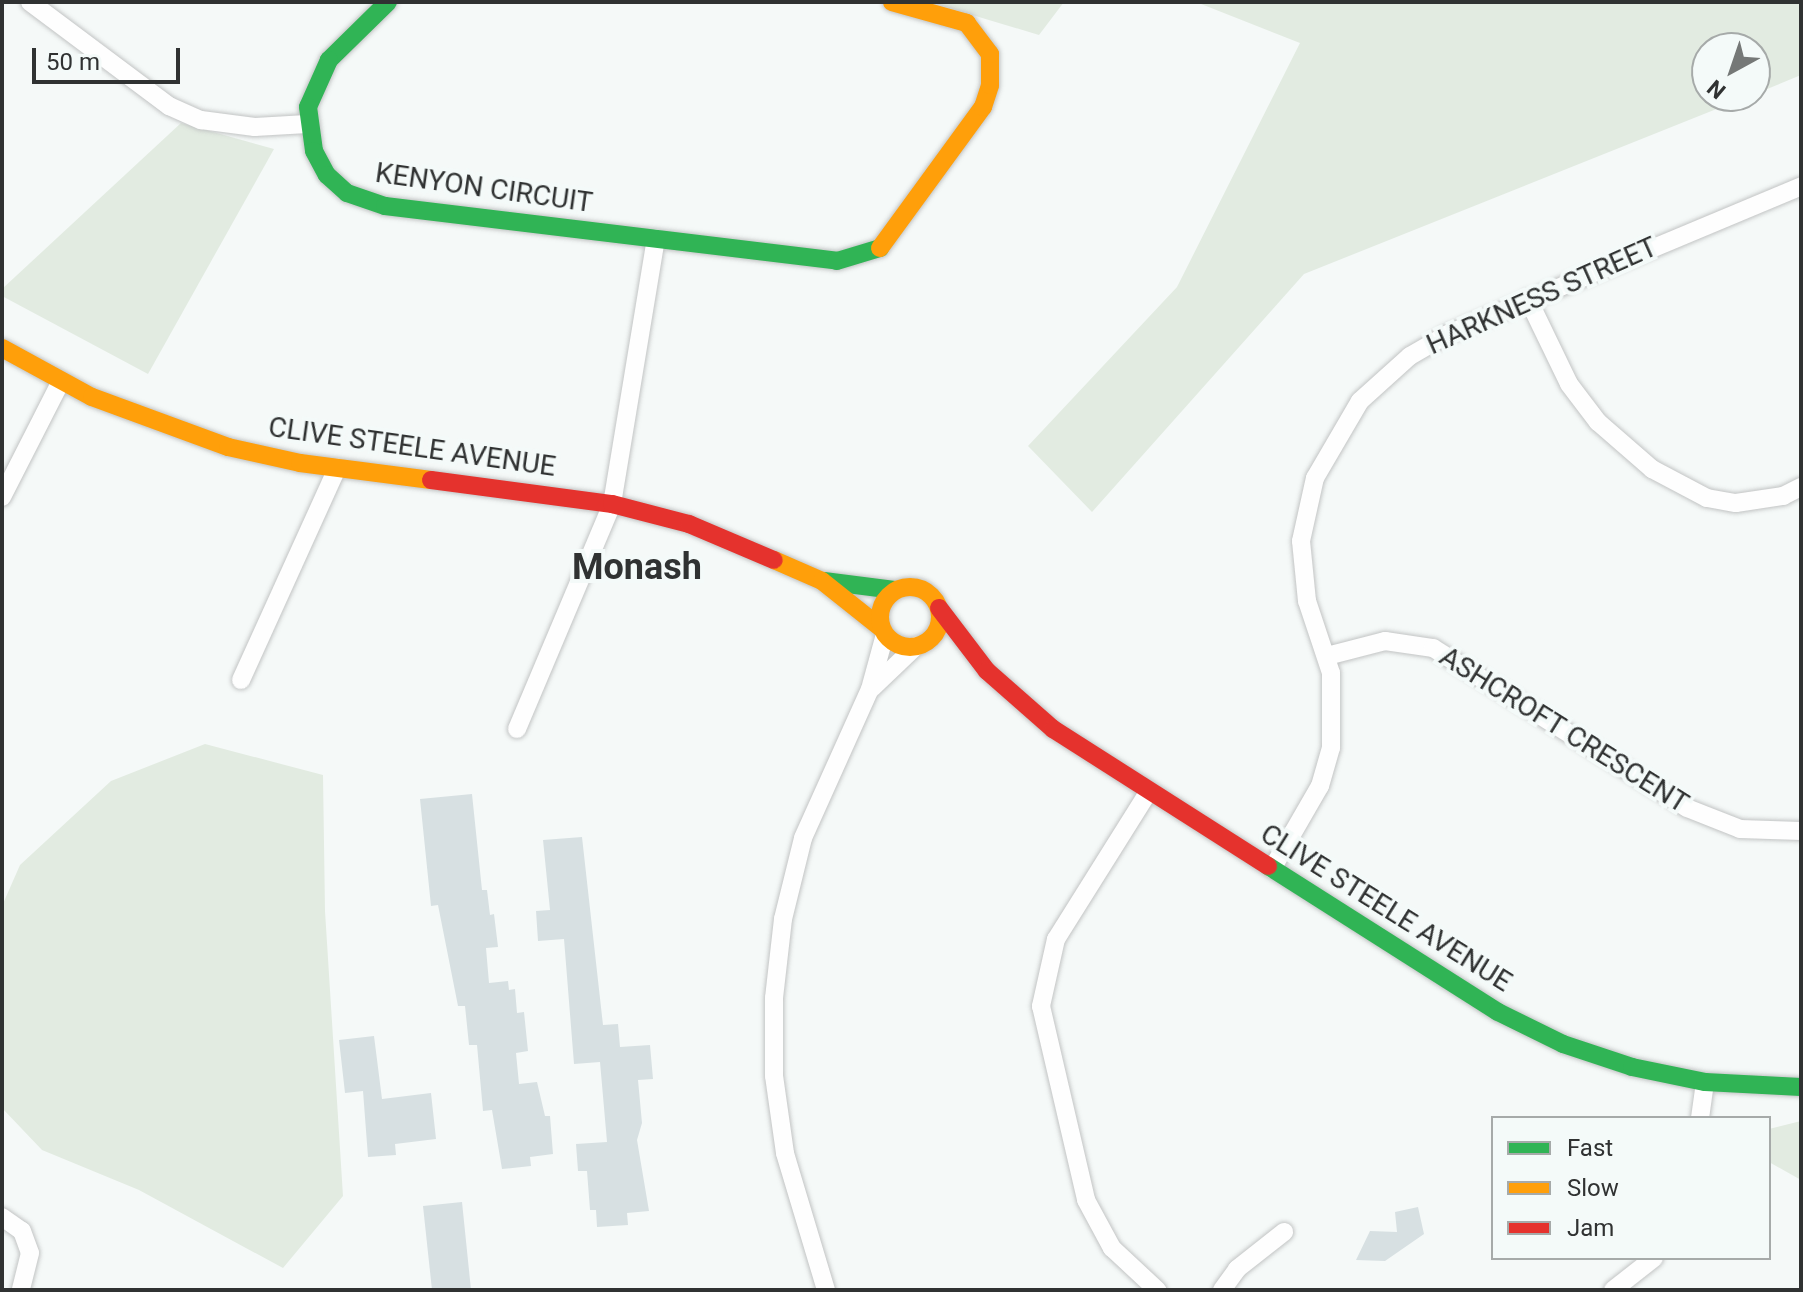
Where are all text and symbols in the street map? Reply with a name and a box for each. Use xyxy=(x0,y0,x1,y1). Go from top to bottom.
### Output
scale bar xyxy=(36,32,184,82)
north arrow xyxy=(1691,32,1771,112)
text: 50 m xyxy=(46,48,100,76)
text: N xyxy=(1703,75,1731,104)
street label: KENYON CIRCUIT xyxy=(373,156,595,220)
street label: HARKNESS STREET xyxy=(1422,230,1662,362)
street label: CLIVE STEELE AVENUE xyxy=(266,410,558,484)
district label: Monash xyxy=(572,546,702,590)
street label: ASHCROFT CRESCENT xyxy=(1433,640,1695,820)
street label: CLIVE STEELE AVENUE xyxy=(1254,817,1518,999)
legend xyxy=(1491,1116,1771,1260)
text: Fast xyxy=(1567,1134,1613,1162)
text: Slow xyxy=(1567,1174,1619,1202)
text: Jam xyxy=(1567,1214,1614,1242)

